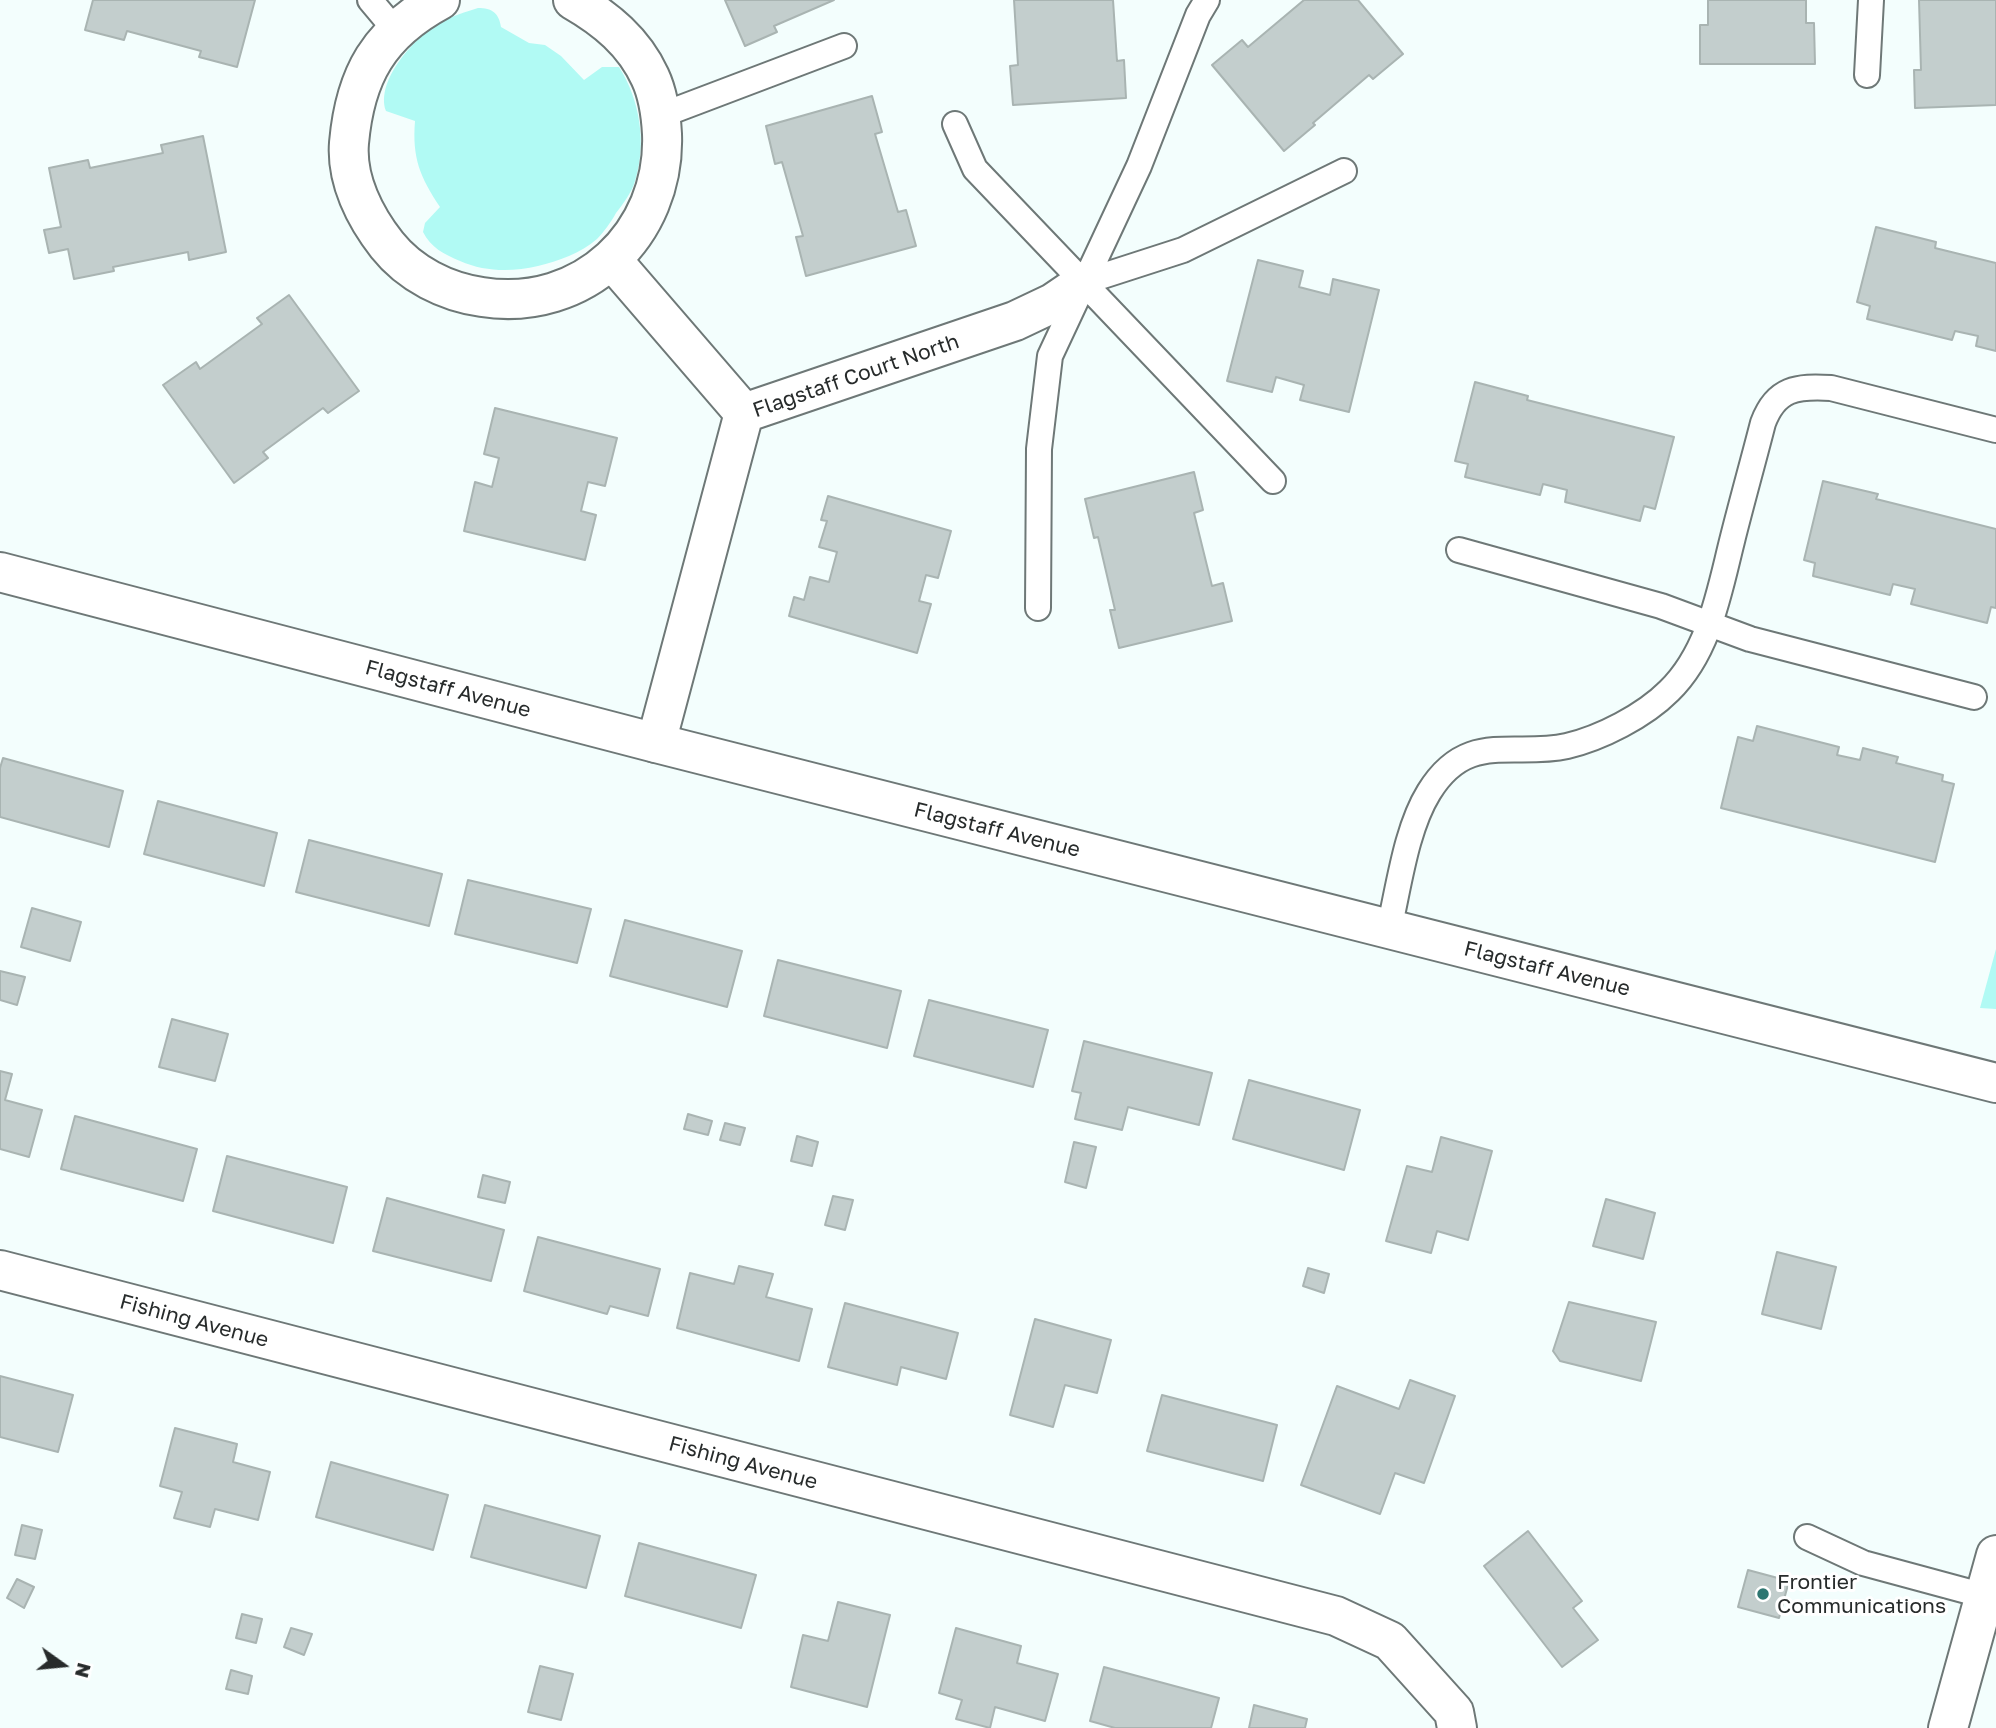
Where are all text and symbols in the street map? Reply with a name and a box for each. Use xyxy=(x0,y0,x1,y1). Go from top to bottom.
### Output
street label: Flagstaff Court North xyxy=(750,329,962,423)
street label: Flagstaff Avenue xyxy=(362,655,534,723)
street label: Flagstaff Avenue xyxy=(911,797,1083,863)
street label: Flagstaff Avenue xyxy=(1461,936,1633,1002)
street label: Fishing Avenue xyxy=(117,1289,271,1353)
street label: Fishing Avenue xyxy=(666,1431,820,1495)
place label: Frontier Communications xyxy=(1777,1569,1946,1619)
marker: Frontier Communications xyxy=(1755,1586,1771,1602)
north arrow xyxy=(28,1630,98,1700)
text: N xyxy=(71,1661,97,1681)

